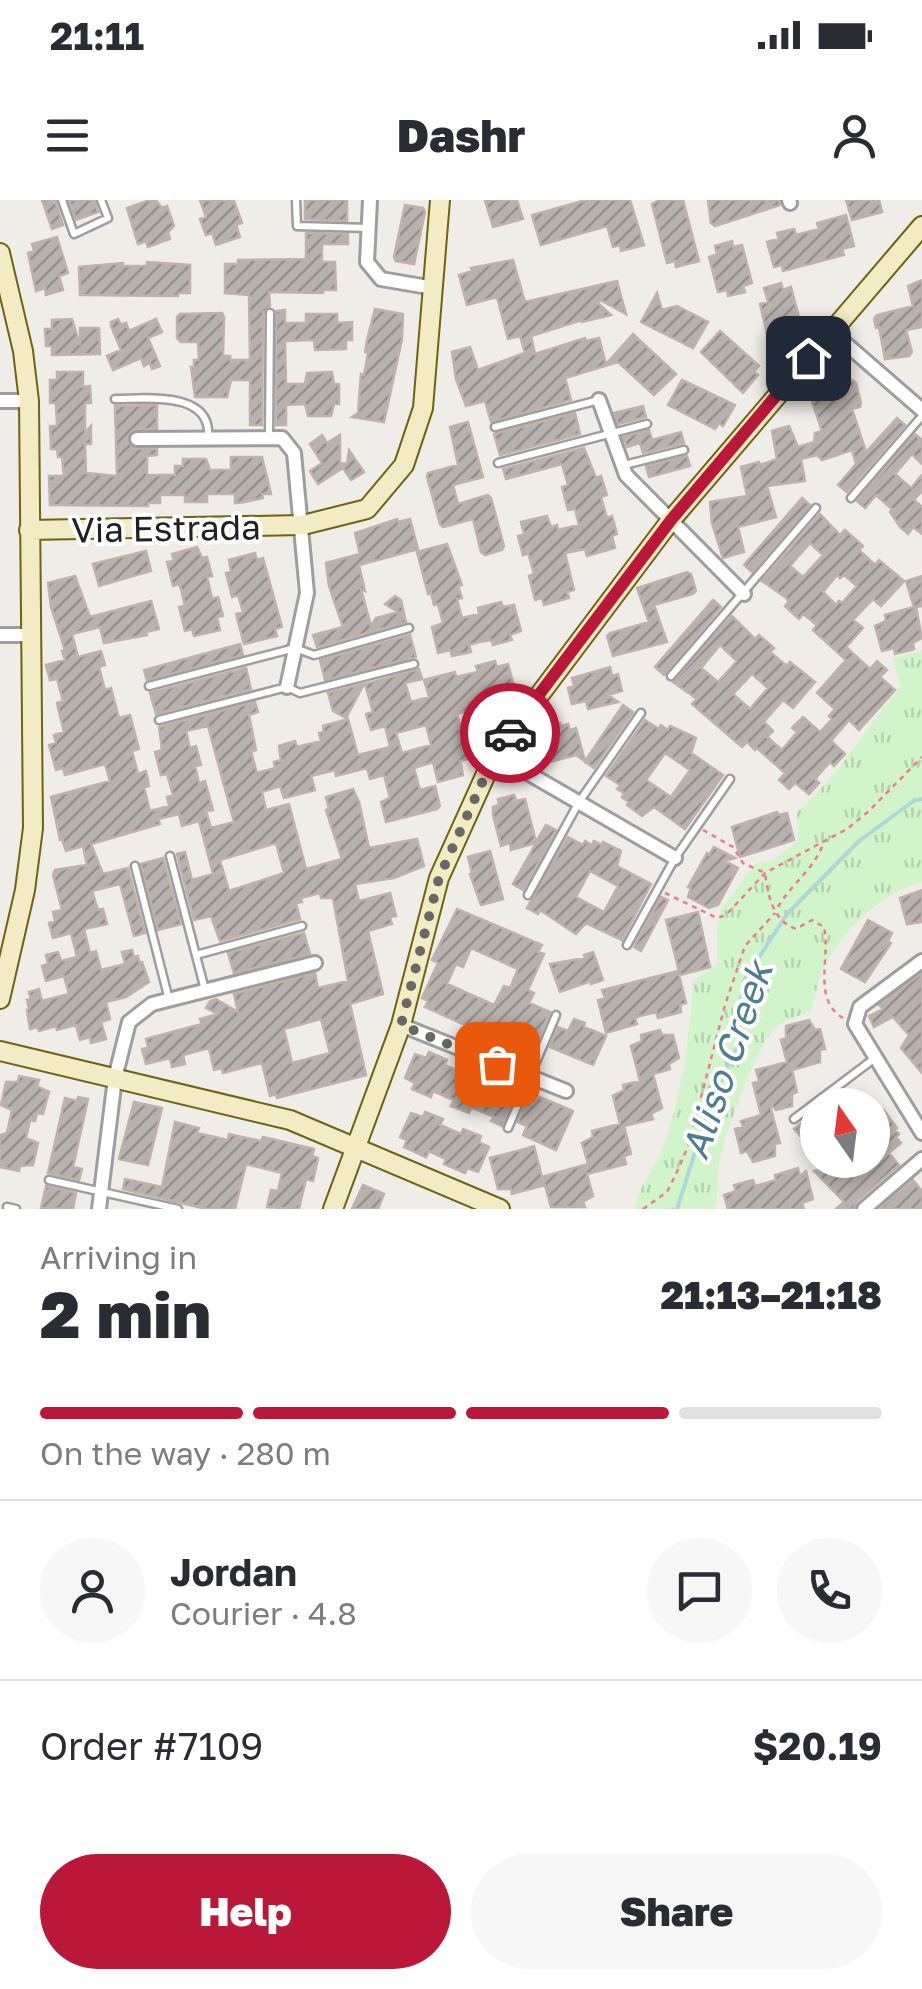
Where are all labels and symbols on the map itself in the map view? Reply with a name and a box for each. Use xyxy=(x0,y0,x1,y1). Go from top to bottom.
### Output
pin xyxy=(766,316,851,401)
street label: Via Estrada xyxy=(71,505,261,551)
courier xyxy=(460,683,560,783)
water label: Aliso Creek xyxy=(671,952,782,1164)
pin xyxy=(455,1022,540,1107)
north arrow xyxy=(800,1088,890,1178)

